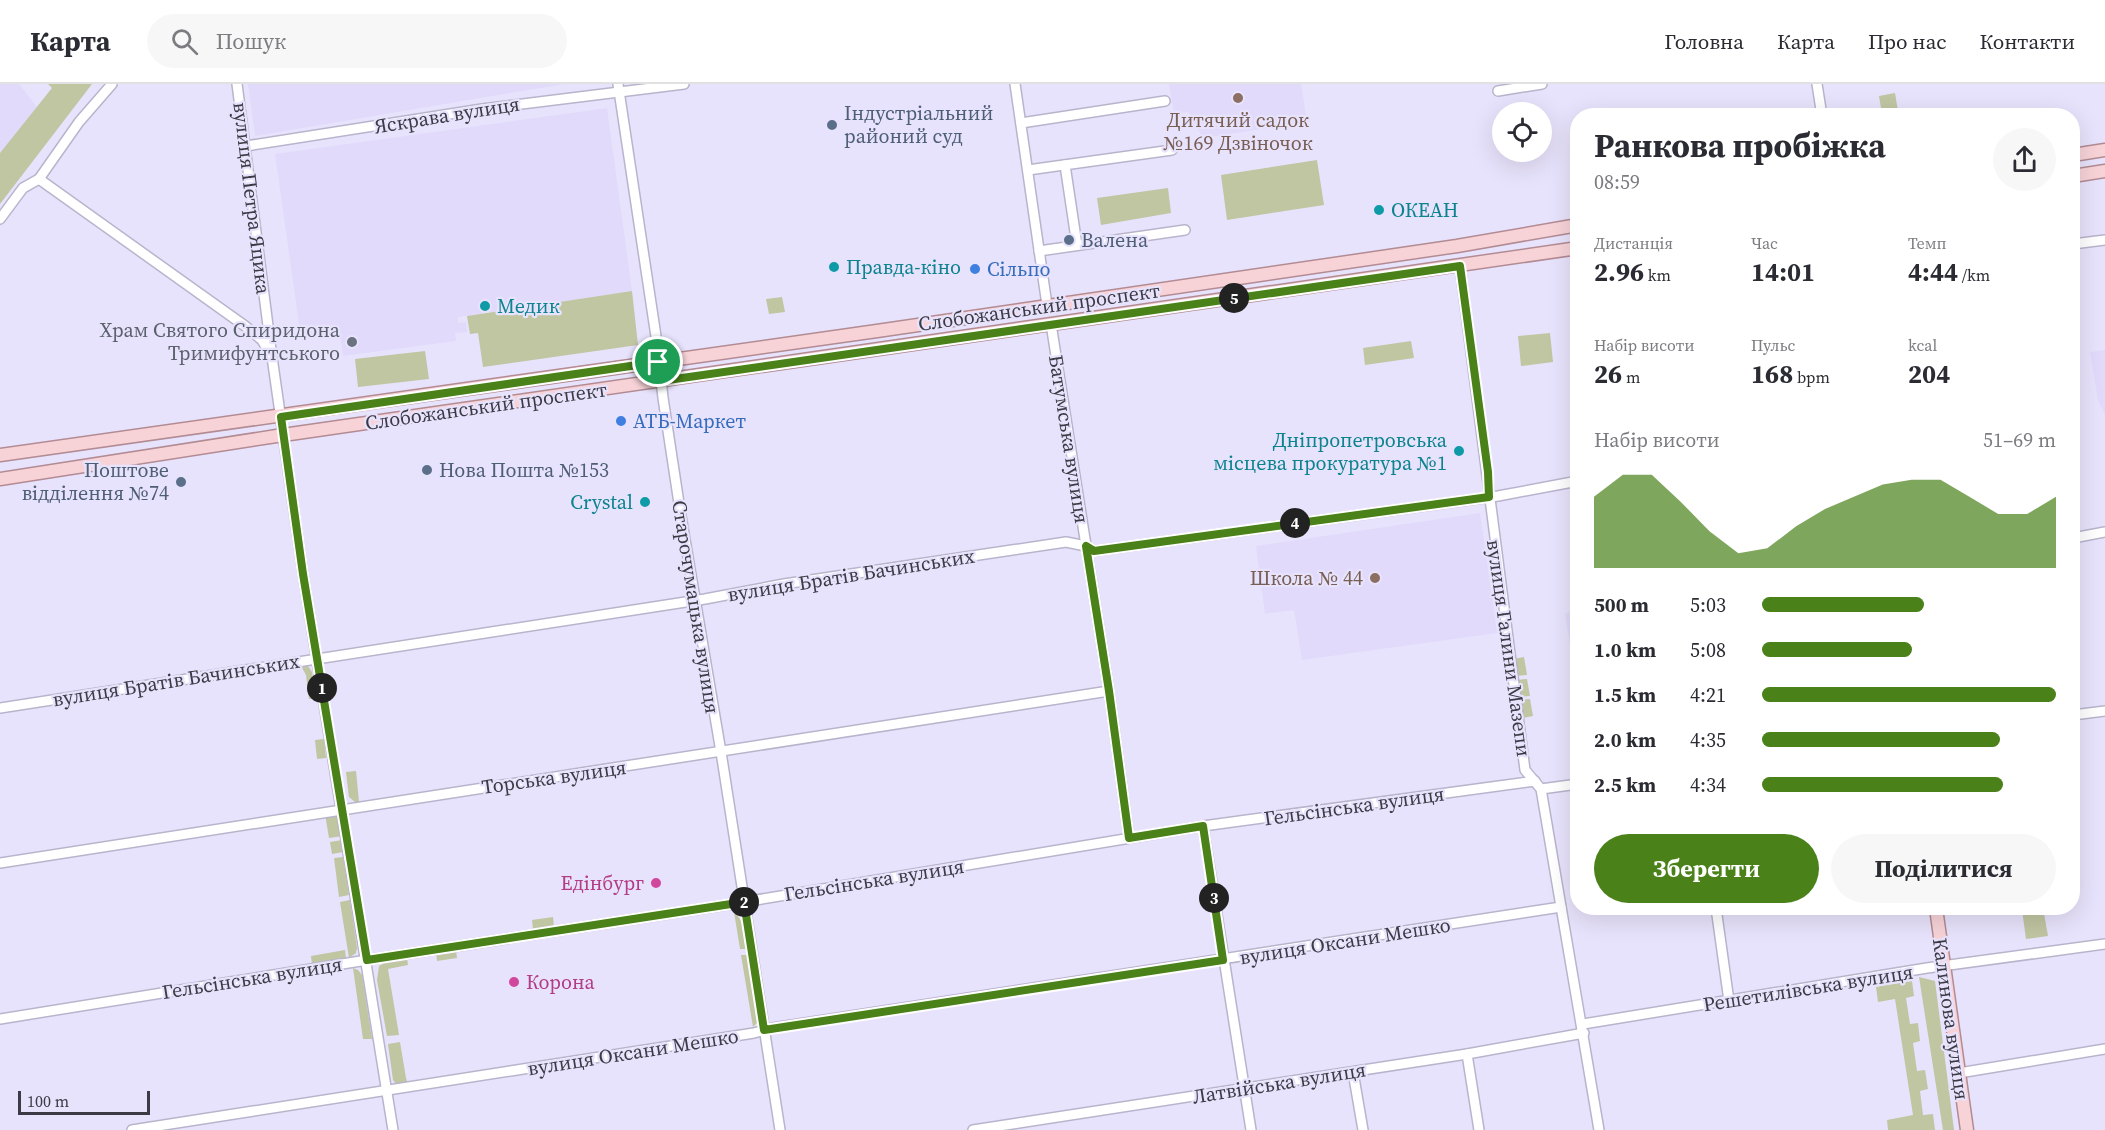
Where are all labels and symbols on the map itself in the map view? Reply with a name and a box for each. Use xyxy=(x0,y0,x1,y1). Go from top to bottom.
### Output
street label: Яскрава вулиця xyxy=(372,90,522,140)
marker: Дитячий садок №169 Дзвіночок xyxy=(1231,91,1245,105)
place label: Індустріальний районий суд xyxy=(844,99,993,150)
street label: вулиця Петра Яцика xyxy=(226,100,278,296)
place label: Дитячий садок №169 Дзвіночок xyxy=(1163,106,1313,157)
marker: Індустріальний районий суд xyxy=(825,118,839,132)
place label: ОКЕАН xyxy=(1391,196,1459,224)
marker: ОКЕАН xyxy=(1372,203,1386,217)
place label: Валена xyxy=(1081,226,1149,254)
marker: Валена xyxy=(1062,233,1076,247)
place label: Правда-кіно xyxy=(846,253,961,281)
place label: Сільпо xyxy=(987,255,1051,283)
marker: Правда-кіно xyxy=(827,260,841,274)
marker: Сільпо xyxy=(968,262,982,276)
street label: Слобожанський проспект xyxy=(916,276,1162,338)
pin: 5 xyxy=(1219,283,1249,313)
place label: Медик xyxy=(497,292,560,320)
marker: Медик xyxy=(478,299,492,313)
place label: Храм Святого Спиридона Тримифунтського xyxy=(100,316,341,367)
marker: Храм Святого Спиридона Тримифунтського xyxy=(345,335,359,349)
pin xyxy=(632,336,683,387)
street label: Батумська вулиця xyxy=(1042,353,1096,525)
street label: Слобожанський проспект xyxy=(363,375,609,437)
place label: АТБ-Маркет xyxy=(633,407,746,435)
marker: АТБ-Маркет xyxy=(614,414,628,428)
place label: Дніпропетровська місцева прокуратура №1 xyxy=(1213,426,1448,477)
marker: Дніпропетровська місцева прокуратура №1 xyxy=(1452,444,1466,458)
place label: Поштове відділення №74 xyxy=(22,456,169,507)
place label: Нова Пошта №153 xyxy=(439,456,609,484)
marker: Нова Пошта №153 xyxy=(420,463,434,477)
marker: Поштове відділення №74 xyxy=(174,475,188,489)
place label: Crystal xyxy=(570,488,633,516)
marker: Crystal xyxy=(638,495,652,509)
street label: Старочумацька вулиця xyxy=(665,498,727,716)
pin: 4 xyxy=(1280,508,1310,538)
street label: вулиця Галини Мазепи xyxy=(1480,538,1538,758)
street label: вулиця Братів Бачинських xyxy=(726,542,977,608)
place label: Школа № 44 xyxy=(1250,564,1363,592)
marker: Школа № 44 xyxy=(1368,571,1382,585)
street label: вулиця Братів Бачинських xyxy=(51,647,302,713)
pin: 1 xyxy=(307,673,337,703)
street label: Торська вулиця xyxy=(480,753,628,801)
street label: Гельсінська вулиця xyxy=(1262,779,1446,833)
street label: Гельсінська вулиця xyxy=(782,852,966,908)
place label: Едінбург xyxy=(560,869,644,897)
marker: Едінбург xyxy=(649,876,663,890)
pin: 3 xyxy=(1199,883,1229,913)
pin: 2 xyxy=(729,887,759,917)
street label: вулиця Оксани Мешко xyxy=(1238,910,1452,972)
street label: Калинова вулиця xyxy=(1926,936,1976,1102)
street label: Гельсінська вулиця xyxy=(160,950,344,1006)
street label: Решетилівська вулиця xyxy=(1701,958,1915,1018)
place label: Корона xyxy=(526,968,596,996)
marker: Корона xyxy=(507,975,521,989)
street label: вулиця Оксани Мешко xyxy=(526,1021,740,1083)
street label: Латвійська вулиця xyxy=(1190,1055,1368,1111)
scale bar xyxy=(18,1088,150,1116)

